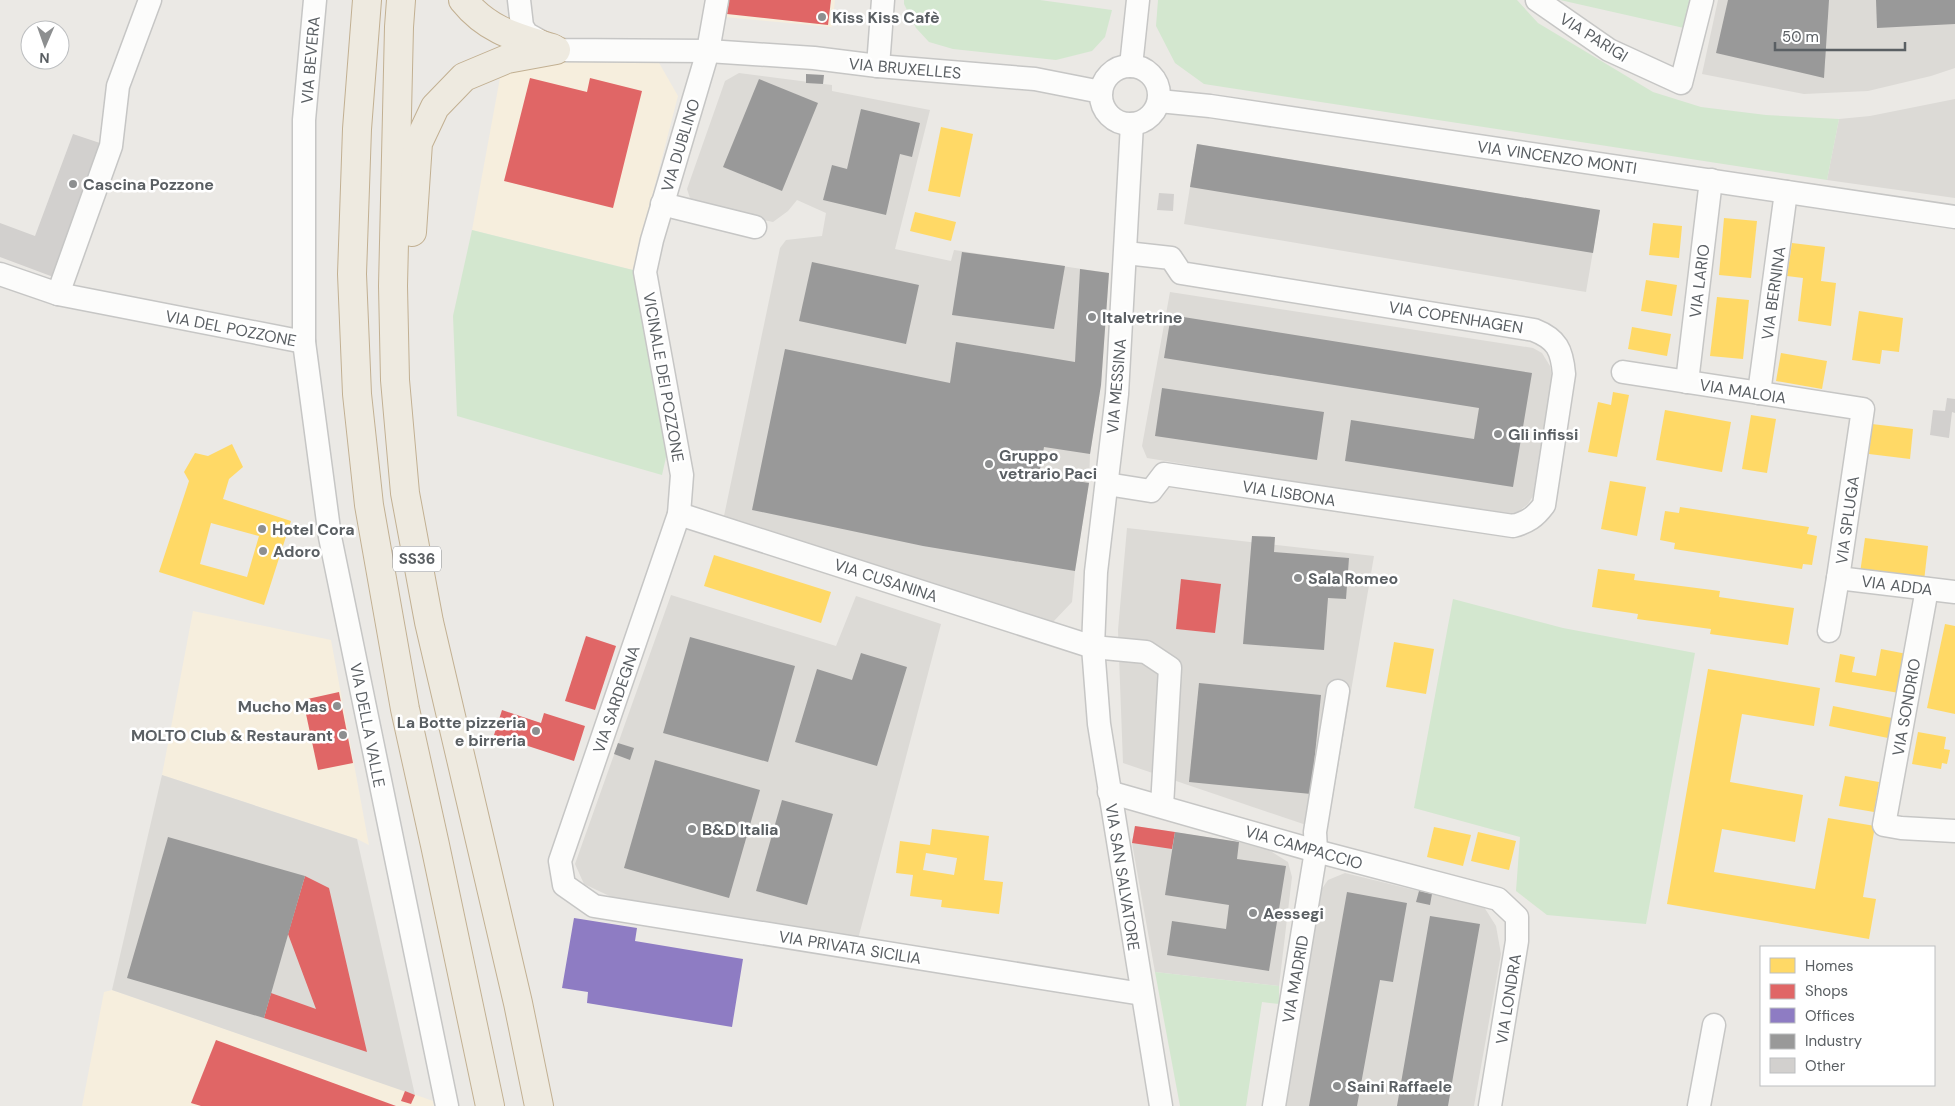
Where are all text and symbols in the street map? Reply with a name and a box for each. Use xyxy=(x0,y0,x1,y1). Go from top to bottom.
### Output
place label: Kiss Kiss Cafè xyxy=(832,7,940,28)
street label: VIA PARIGI xyxy=(1556,8,1632,67)
marker: Kiss Kiss Cafè xyxy=(816,11,828,23)
street label: VIA BEVERA xyxy=(296,15,325,105)
north arrow xyxy=(20,20,70,70)
scale bar xyxy=(1775,20,1905,52)
text: 50 m xyxy=(1782,27,1819,47)
text: N xyxy=(39,49,50,67)
street label: VIA BRUXELLES xyxy=(848,53,962,84)
street label: VIA DUBLINO xyxy=(656,96,705,194)
street label: VIA VINCENZO MONTI xyxy=(1476,136,1638,179)
place label: Cascina Pozzone xyxy=(83,174,214,195)
marker: Cascina Pozzone xyxy=(67,178,79,190)
street label: VIA LARIO xyxy=(1685,243,1714,319)
street label: VIA BERNINA xyxy=(1757,245,1790,341)
street label: VICINALE DEI POZZONE xyxy=(638,290,689,464)
street label: VIA COPENHAGEN xyxy=(1387,297,1525,338)
street label: VIA DEL POZZONE xyxy=(164,305,298,352)
place label: Italvetrine xyxy=(1102,307,1182,328)
marker: Italvetrine xyxy=(1086,311,1098,323)
street label: VIA MESSINA xyxy=(1102,337,1131,435)
street label: VIA MALOIA xyxy=(1698,374,1788,409)
place label: Gli infissi xyxy=(1508,424,1578,445)
marker: Gli infissi xyxy=(1492,428,1504,440)
place label: Gruppo vetrario Paci xyxy=(999,445,1097,484)
marker: Gruppo vetrario Paci xyxy=(983,458,995,470)
street label: VIA SPLUGA xyxy=(1831,474,1864,566)
street label: VIA LISBONA xyxy=(1241,476,1338,511)
place label: Hotel Cora xyxy=(272,519,355,540)
marker: Hotel Cora xyxy=(256,523,268,535)
place label: Adoro xyxy=(273,541,320,562)
marker: Adoro xyxy=(257,545,269,557)
road number: SS36 xyxy=(393,546,441,572)
street label: VIA CUSANINA xyxy=(831,554,941,607)
place label: Sala Romeo xyxy=(1308,568,1398,589)
street label: VIA ADDA xyxy=(1860,571,1934,600)
marker: Sala Romeo xyxy=(1292,572,1304,584)
street label: VIA SARDEGNA xyxy=(588,642,645,756)
street label: VIA SONDRIO xyxy=(1888,657,1925,758)
street label: VIA DELLA VALLE xyxy=(345,661,390,789)
place label: Mucho Mas xyxy=(238,696,327,717)
marker: Mucho Mas xyxy=(331,700,343,712)
place label: La Botte pizzeria e birreria xyxy=(397,712,526,751)
place label: MOLTO Club & Restaurant xyxy=(131,725,333,746)
marker: La Botte pizzeria e birreria xyxy=(530,725,542,737)
marker: MOLTO Club & Restaurant xyxy=(337,729,349,741)
street label: VIA SAN SALVATORE xyxy=(1100,802,1145,952)
place label: B&D Italia xyxy=(702,819,778,840)
street label: VIA CAMPACCIO xyxy=(1243,821,1365,874)
marker: B&D Italia xyxy=(686,823,698,835)
place label: Aessegi xyxy=(1263,903,1324,924)
marker: Aessegi xyxy=(1247,907,1259,919)
street label: VIA PRIVATA SICILIA xyxy=(777,926,923,969)
street label: VIA MADRID xyxy=(1277,934,1314,1025)
legend xyxy=(1760,946,1935,1086)
street label: VIA LONDRA xyxy=(1491,952,1526,1046)
text: Homes xyxy=(1805,956,1854,976)
text: Shops xyxy=(1805,981,1848,1001)
text: Offices xyxy=(1805,1006,1855,1026)
text: Industry xyxy=(1805,1031,1863,1051)
text: Other xyxy=(1805,1056,1846,1076)
place label: Saini Raffaele xyxy=(1347,1076,1452,1097)
marker: Saini Raffaele xyxy=(1331,1080,1343,1092)

